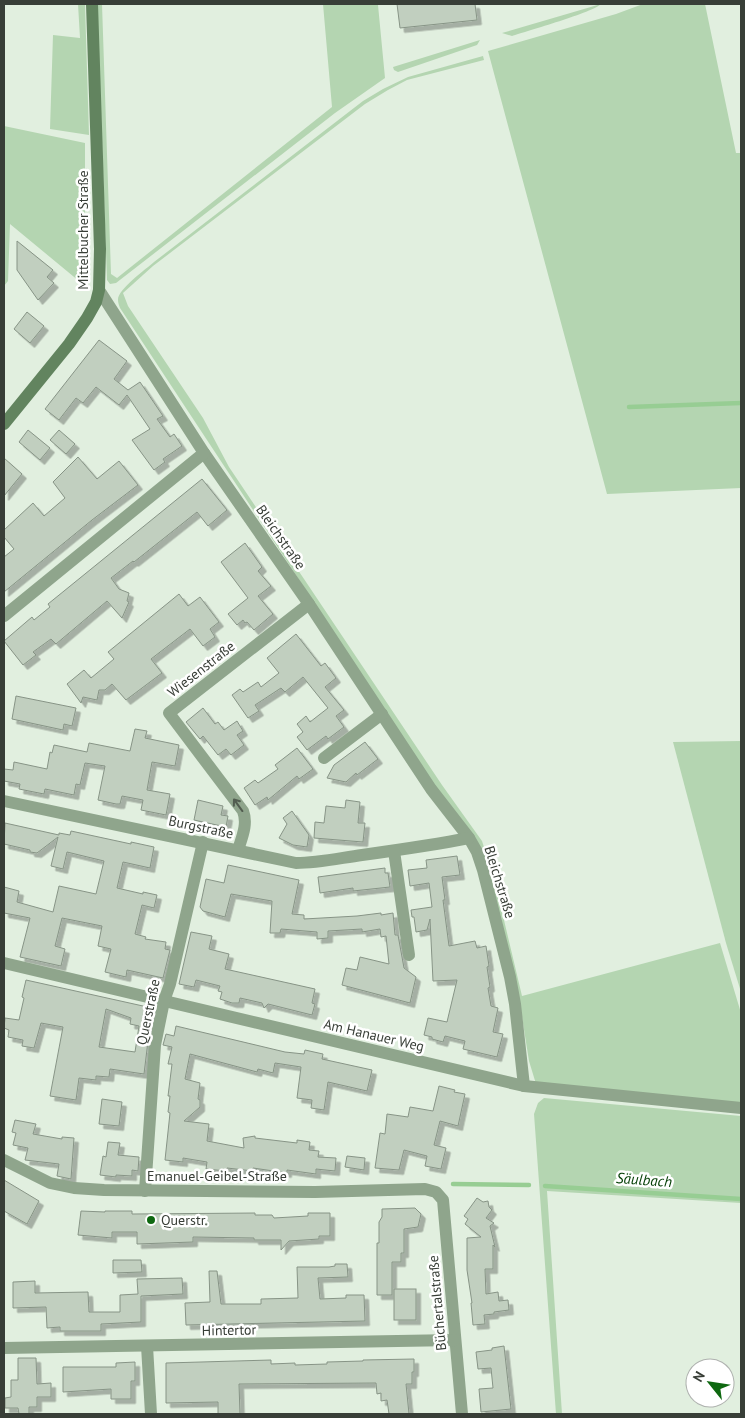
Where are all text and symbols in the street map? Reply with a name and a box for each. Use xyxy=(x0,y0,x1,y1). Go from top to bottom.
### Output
street label: Mittelbucher Straße xyxy=(74,170,92,290)
street label: Bleichstraße xyxy=(252,501,310,573)
street label: Wiesenstraße xyxy=(164,637,238,701)
one-way arrow xyxy=(233,798,243,812)
street label: Burgstraße xyxy=(167,811,235,843)
street label: Bleichstraße xyxy=(480,844,520,920)
street label: Querstraße xyxy=(132,977,164,1047)
street label: Am Hanauer Weg xyxy=(322,1015,426,1055)
street label: Emanuel-Geibel-Straße xyxy=(147,1167,287,1185)
water label: Säulbach xyxy=(615,1168,673,1191)
place label: Querstr. xyxy=(161,1211,208,1229)
marker: Querstr. xyxy=(145,1214,157,1226)
street label: Büchertalstraße xyxy=(424,1255,450,1351)
street label: Hintertor xyxy=(202,1321,257,1339)
north arrow xyxy=(685,1358,735,1408)
text: N xyxy=(689,1368,709,1385)

